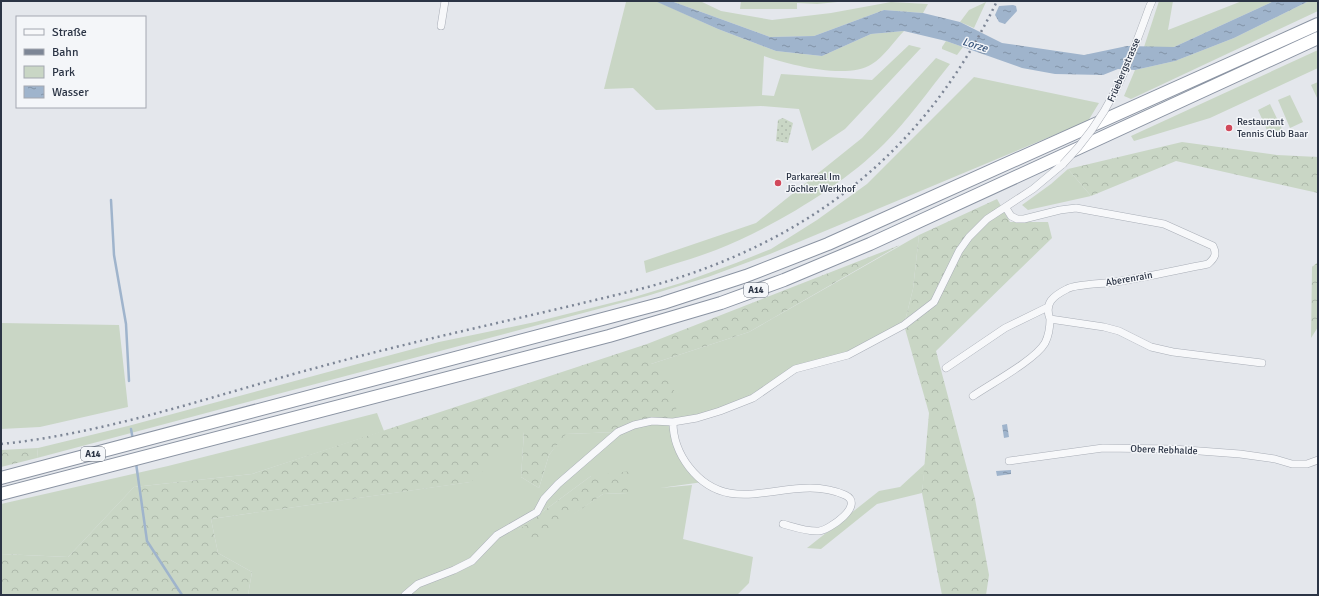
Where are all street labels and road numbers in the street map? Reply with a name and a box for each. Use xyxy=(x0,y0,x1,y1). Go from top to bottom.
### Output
street label: Früebergstrasse xyxy=(1105,36,1143,104)
street label: Aberenrain xyxy=(1105,269,1153,289)
road number: A14 xyxy=(744,283,768,297)
street label: Obere Rebhalde xyxy=(1130,443,1198,457)
road number: A14 xyxy=(81,447,105,461)

